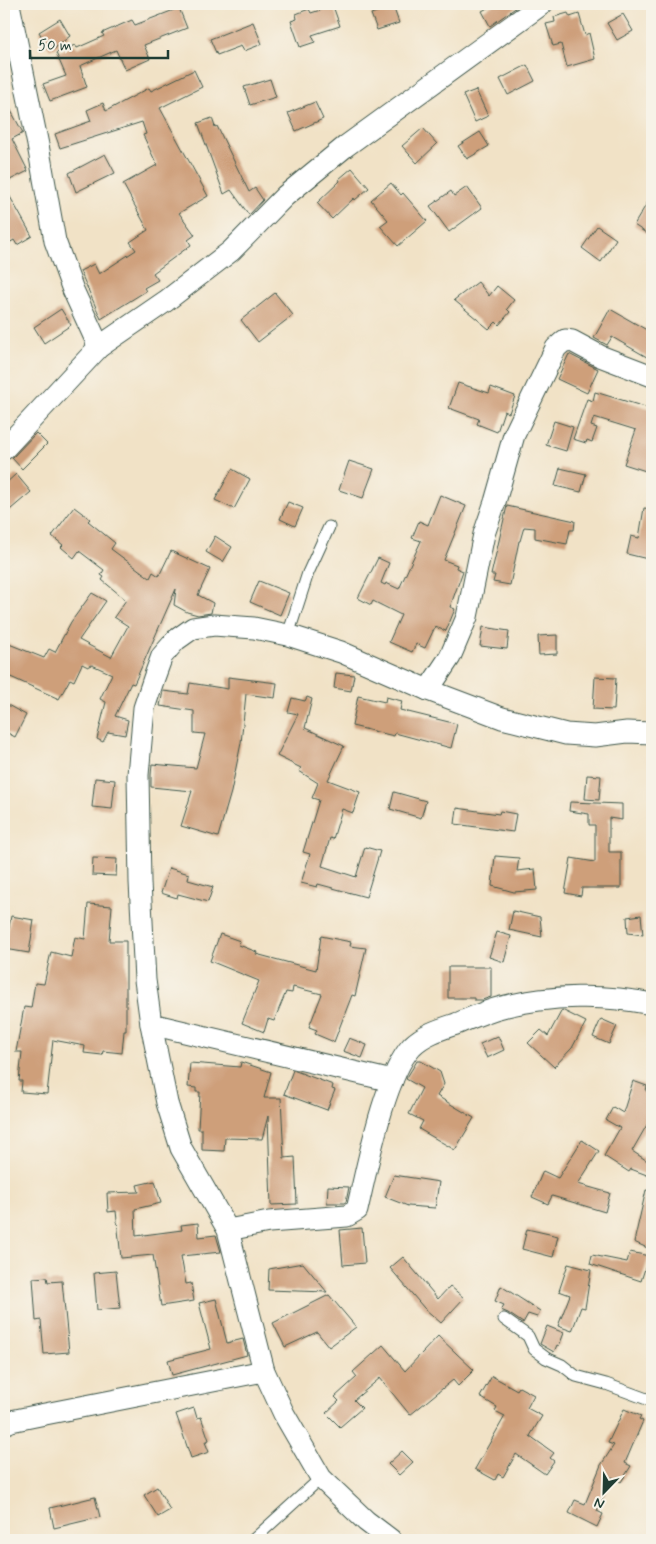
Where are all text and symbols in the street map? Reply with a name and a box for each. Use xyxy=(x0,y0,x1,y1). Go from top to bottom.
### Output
scale bar xyxy=(30,28,168,60)
text: 50 m xyxy=(38,36,72,56)
north arrow xyxy=(578,1466,628,1516)
text: N xyxy=(592,1493,607,1513)

